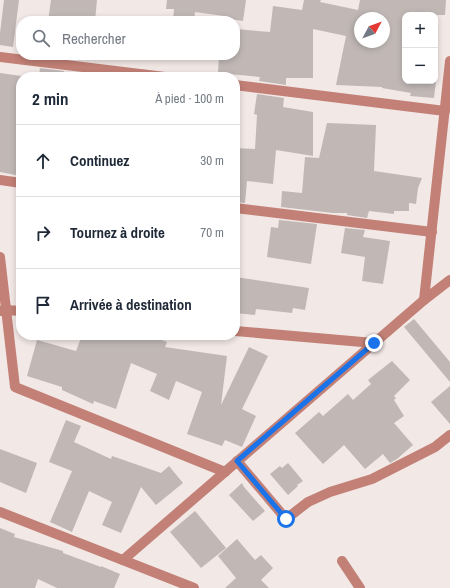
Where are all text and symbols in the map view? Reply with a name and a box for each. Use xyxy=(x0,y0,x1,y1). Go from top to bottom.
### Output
north arrow xyxy=(354,12,390,48)
map controls xyxy=(402,12,438,84)
button: + xyxy=(402,12,438,48)
search box xyxy=(16,16,240,60)
icon: search xyxy=(30,27,52,49)
text: Rechercher xyxy=(62,28,126,49)
button: − xyxy=(402,48,438,84)
text: 2 min xyxy=(32,87,68,110)
text: À pied · 100 m xyxy=(155,90,224,107)
icon: ahead xyxy=(32,150,54,172)
text: Continuez xyxy=(70,150,129,171)
text: 30 m xyxy=(200,152,224,169)
icon: right xyxy=(32,222,54,244)
text: Tournez à droite xyxy=(70,222,165,243)
text: 70 m xyxy=(200,224,224,241)
icon: arrive xyxy=(32,294,54,316)
text: Arrivée à destination xyxy=(70,294,192,315)
route end xyxy=(365,334,383,352)
route start xyxy=(277,510,295,528)

